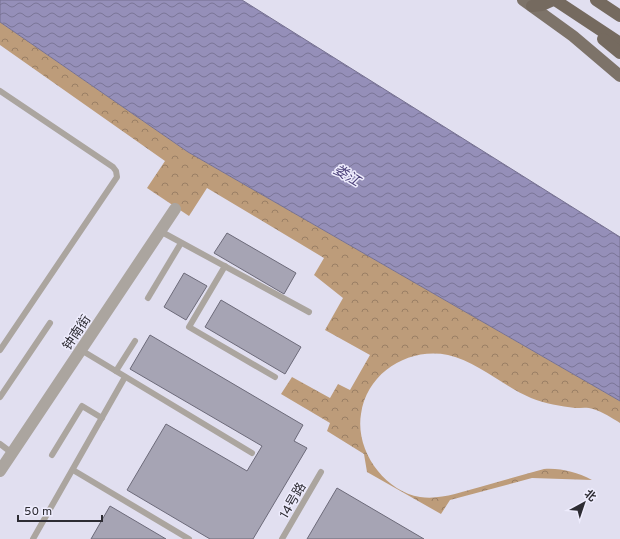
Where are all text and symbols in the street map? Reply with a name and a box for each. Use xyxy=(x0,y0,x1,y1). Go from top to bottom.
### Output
water label: 娄江 xyxy=(330,162,364,192)
street label: 钟南街 xyxy=(60,312,95,354)
street label: 14号路 xyxy=(277,480,310,522)
north arrow xyxy=(564,483,604,523)
text: 北 xyxy=(581,487,598,505)
scale bar xyxy=(18,497,102,523)
text: 50 m xyxy=(24,504,52,520)

